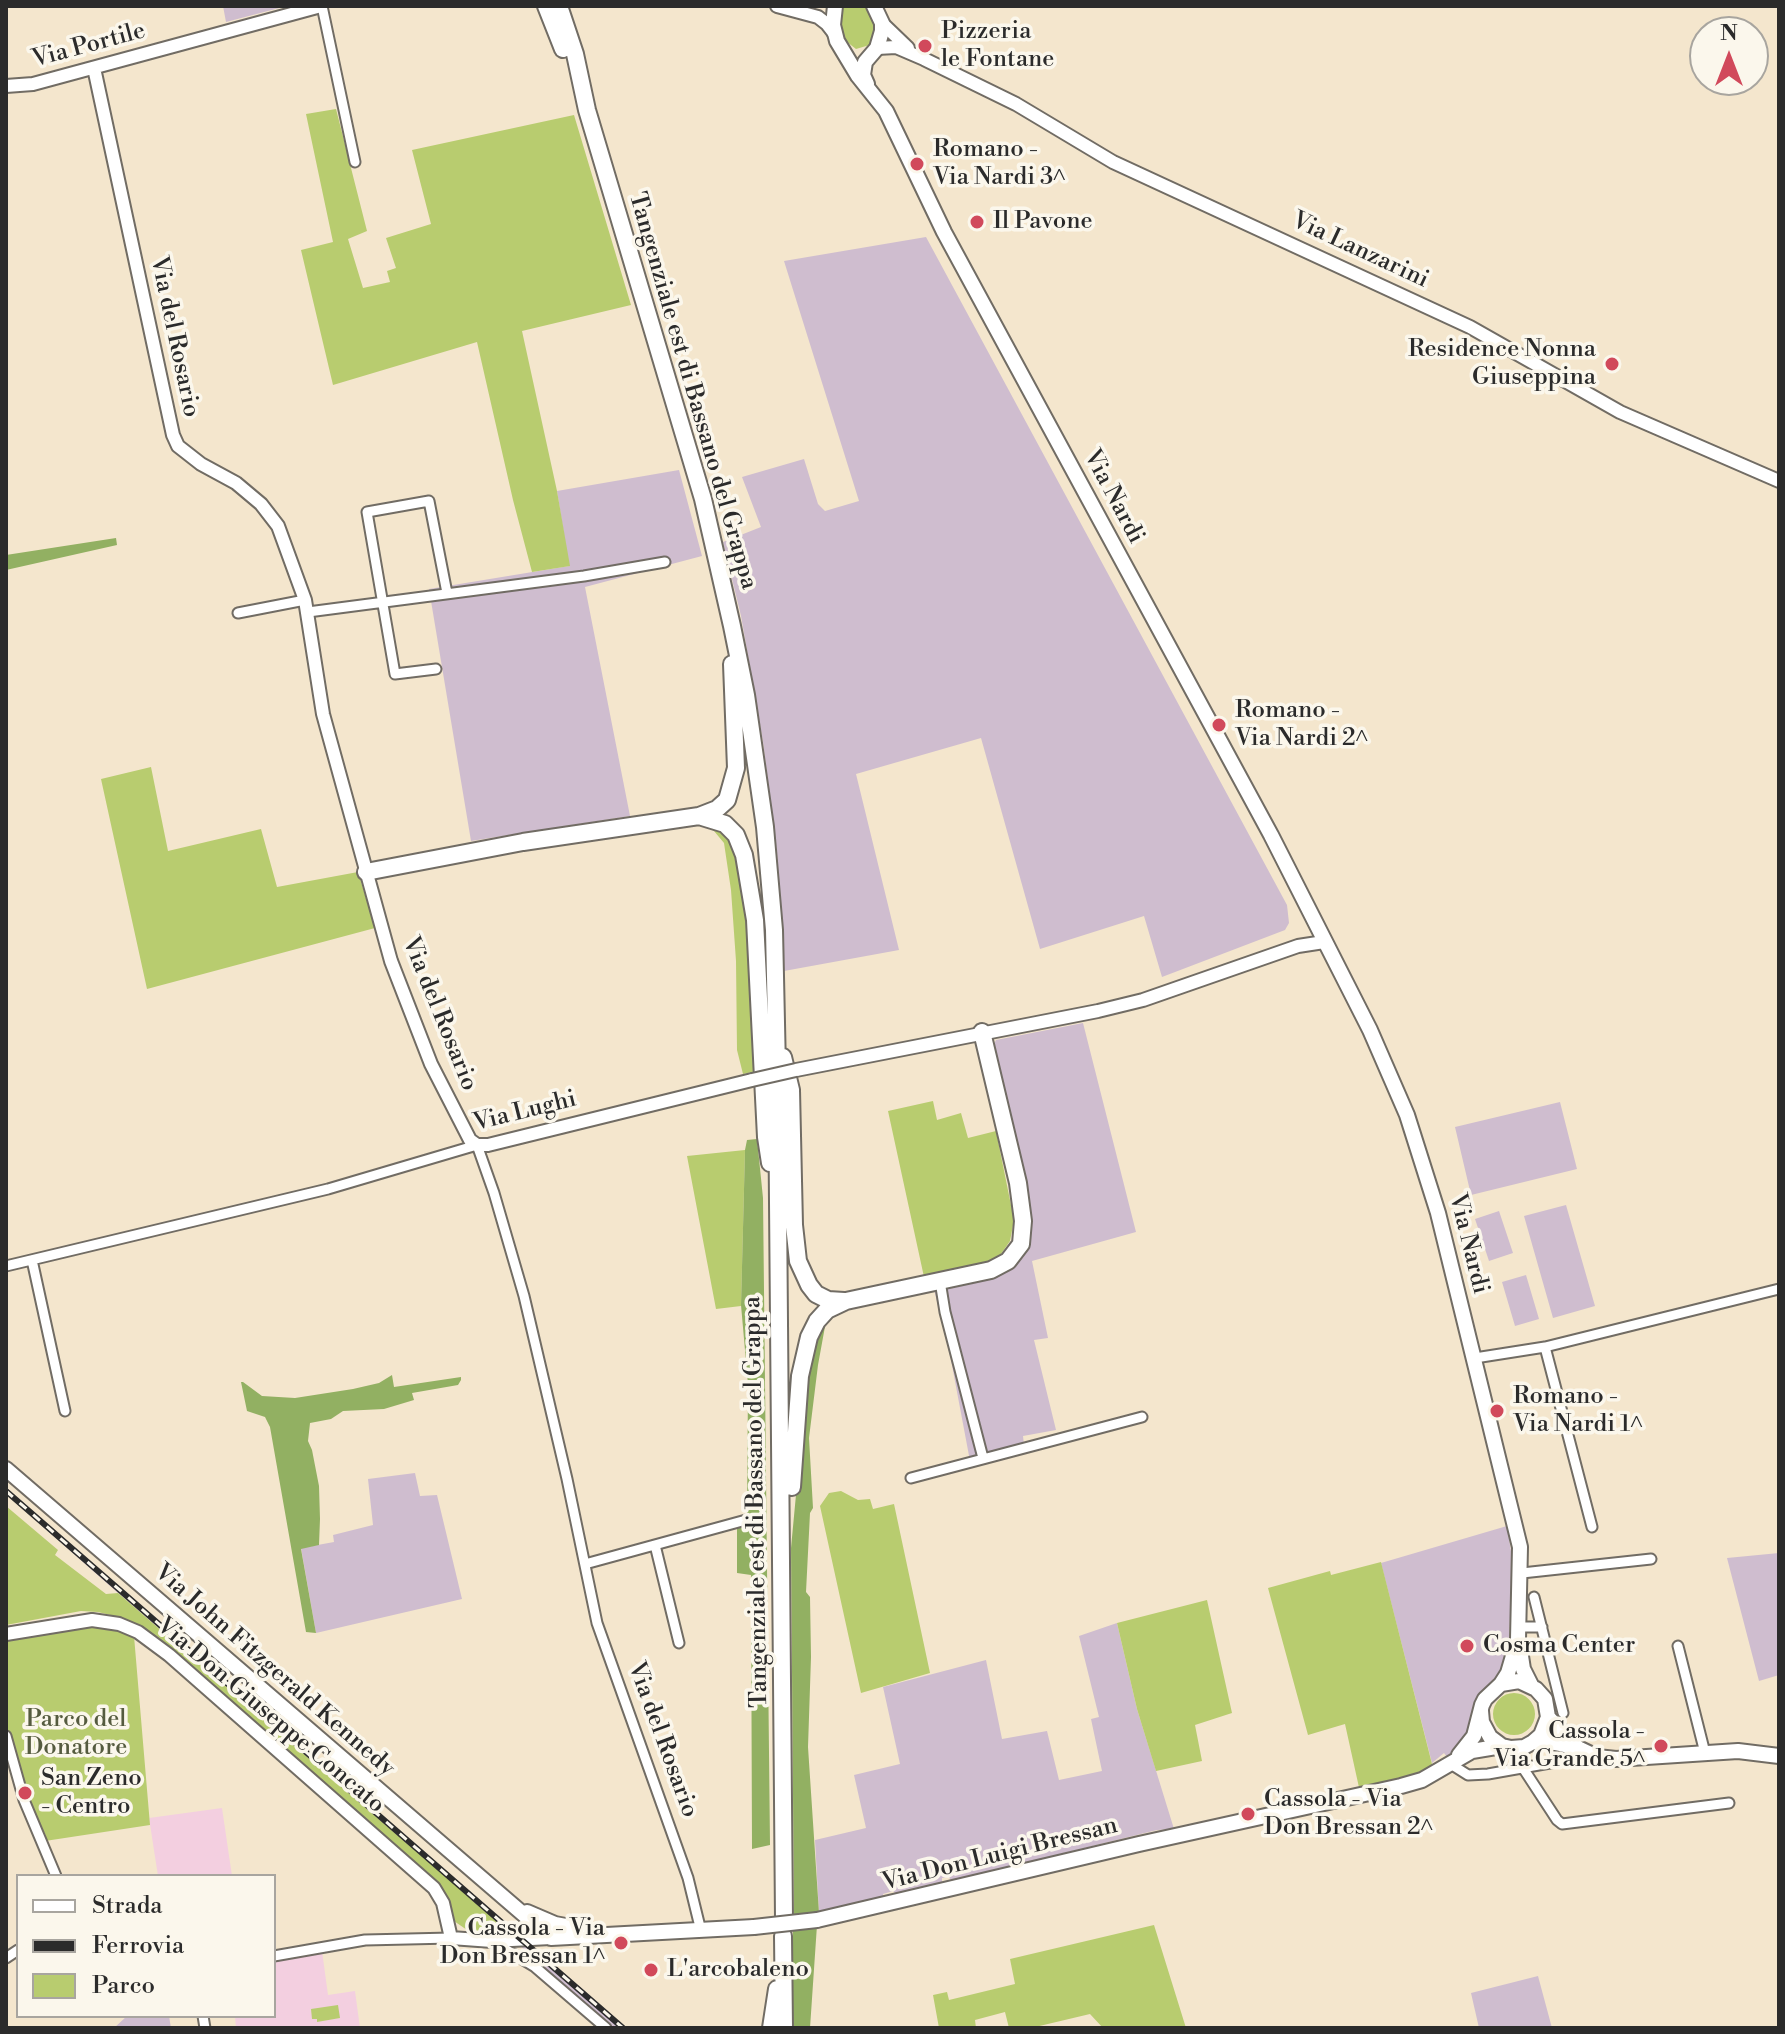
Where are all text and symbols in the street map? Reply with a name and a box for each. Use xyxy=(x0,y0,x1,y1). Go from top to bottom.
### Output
north arrow xyxy=(1689,16,1769,96)
street label: Via Portile xyxy=(29,17,149,75)
place label: Pizzeria le Fontane xyxy=(941,18,1054,74)
text: N xyxy=(1720,20,1738,47)
marker: Pizzeria le Fontane xyxy=(916,37,934,55)
place label: Romano - Via Nardi 3^ xyxy=(933,136,1065,192)
marker: Romano - Via Nardi 3^ xyxy=(908,155,926,173)
street label: Tangenziale est di Bassano del Grappa xyxy=(621,189,763,593)
street label: Via Lanzarini xyxy=(1287,207,1433,295)
place label: Il Pavone xyxy=(993,208,1093,236)
marker: Il Pavone xyxy=(968,213,986,231)
street label: Via del Rosario xyxy=(143,254,205,420)
place label: Residence Nonna Giuseppina xyxy=(1408,336,1596,392)
marker: Residence Nonna Giuseppina xyxy=(1603,355,1621,373)
street label: Via Nardi xyxy=(1076,445,1150,549)
place label: Romano - Via Nardi 2^ xyxy=(1235,697,1368,753)
marker: Romano - Via Nardi 2^ xyxy=(1210,716,1228,734)
street label: Via del Rosario xyxy=(395,933,483,1095)
street label: Via Lughi xyxy=(471,1085,579,1139)
street label: Via Nardi xyxy=(1442,1191,1494,1297)
street label: Tangenziale est di Bassano del Grappa xyxy=(739,1296,775,1708)
place label: Romano - Via Nardi 1^ xyxy=(1513,1383,1642,1439)
marker: Romano - Via Nardi 1^ xyxy=(1488,1402,1506,1420)
street label: Via John Fitzgerald Kennedy xyxy=(148,1559,400,1783)
street label: Via Don Giuseppe Concato xyxy=(150,1612,390,1820)
place label: Cosma Center xyxy=(1483,1632,1635,1660)
marker: Cosma Center xyxy=(1458,1637,1476,1655)
street label: Via del Rosario xyxy=(621,1658,703,1822)
park label: Parco del Donatore xyxy=(25,1706,127,1762)
place label: Cassola - Via Grande 5^ xyxy=(1494,1718,1645,1774)
marker: Cassola - Via Grande 5^ xyxy=(1652,1737,1670,1755)
place label: San Zeno - Centro xyxy=(41,1765,142,1821)
marker: San Zeno - Centro xyxy=(16,1784,34,1802)
place label: Cassola - Via Don Bressan 2^ xyxy=(1264,1786,1433,1842)
marker: Cassola - Via Don Bressan 2^ xyxy=(1239,1805,1257,1823)
street label: Via Don Luigi Bressan xyxy=(879,1812,1121,1898)
legend xyxy=(16,1874,276,2018)
text: Strada xyxy=(92,1891,162,1921)
place label: Cassola - Via Don Bressan 1^ xyxy=(440,1915,605,1971)
text: Ferrovia xyxy=(92,1931,184,1961)
marker: Cassola - Via Don Bressan 1^ xyxy=(612,1934,630,1952)
place label: L'arcobaleno xyxy=(667,1956,809,1984)
marker: L'arcobaleno xyxy=(642,1961,660,1979)
text: Parco xyxy=(92,1971,155,2001)

